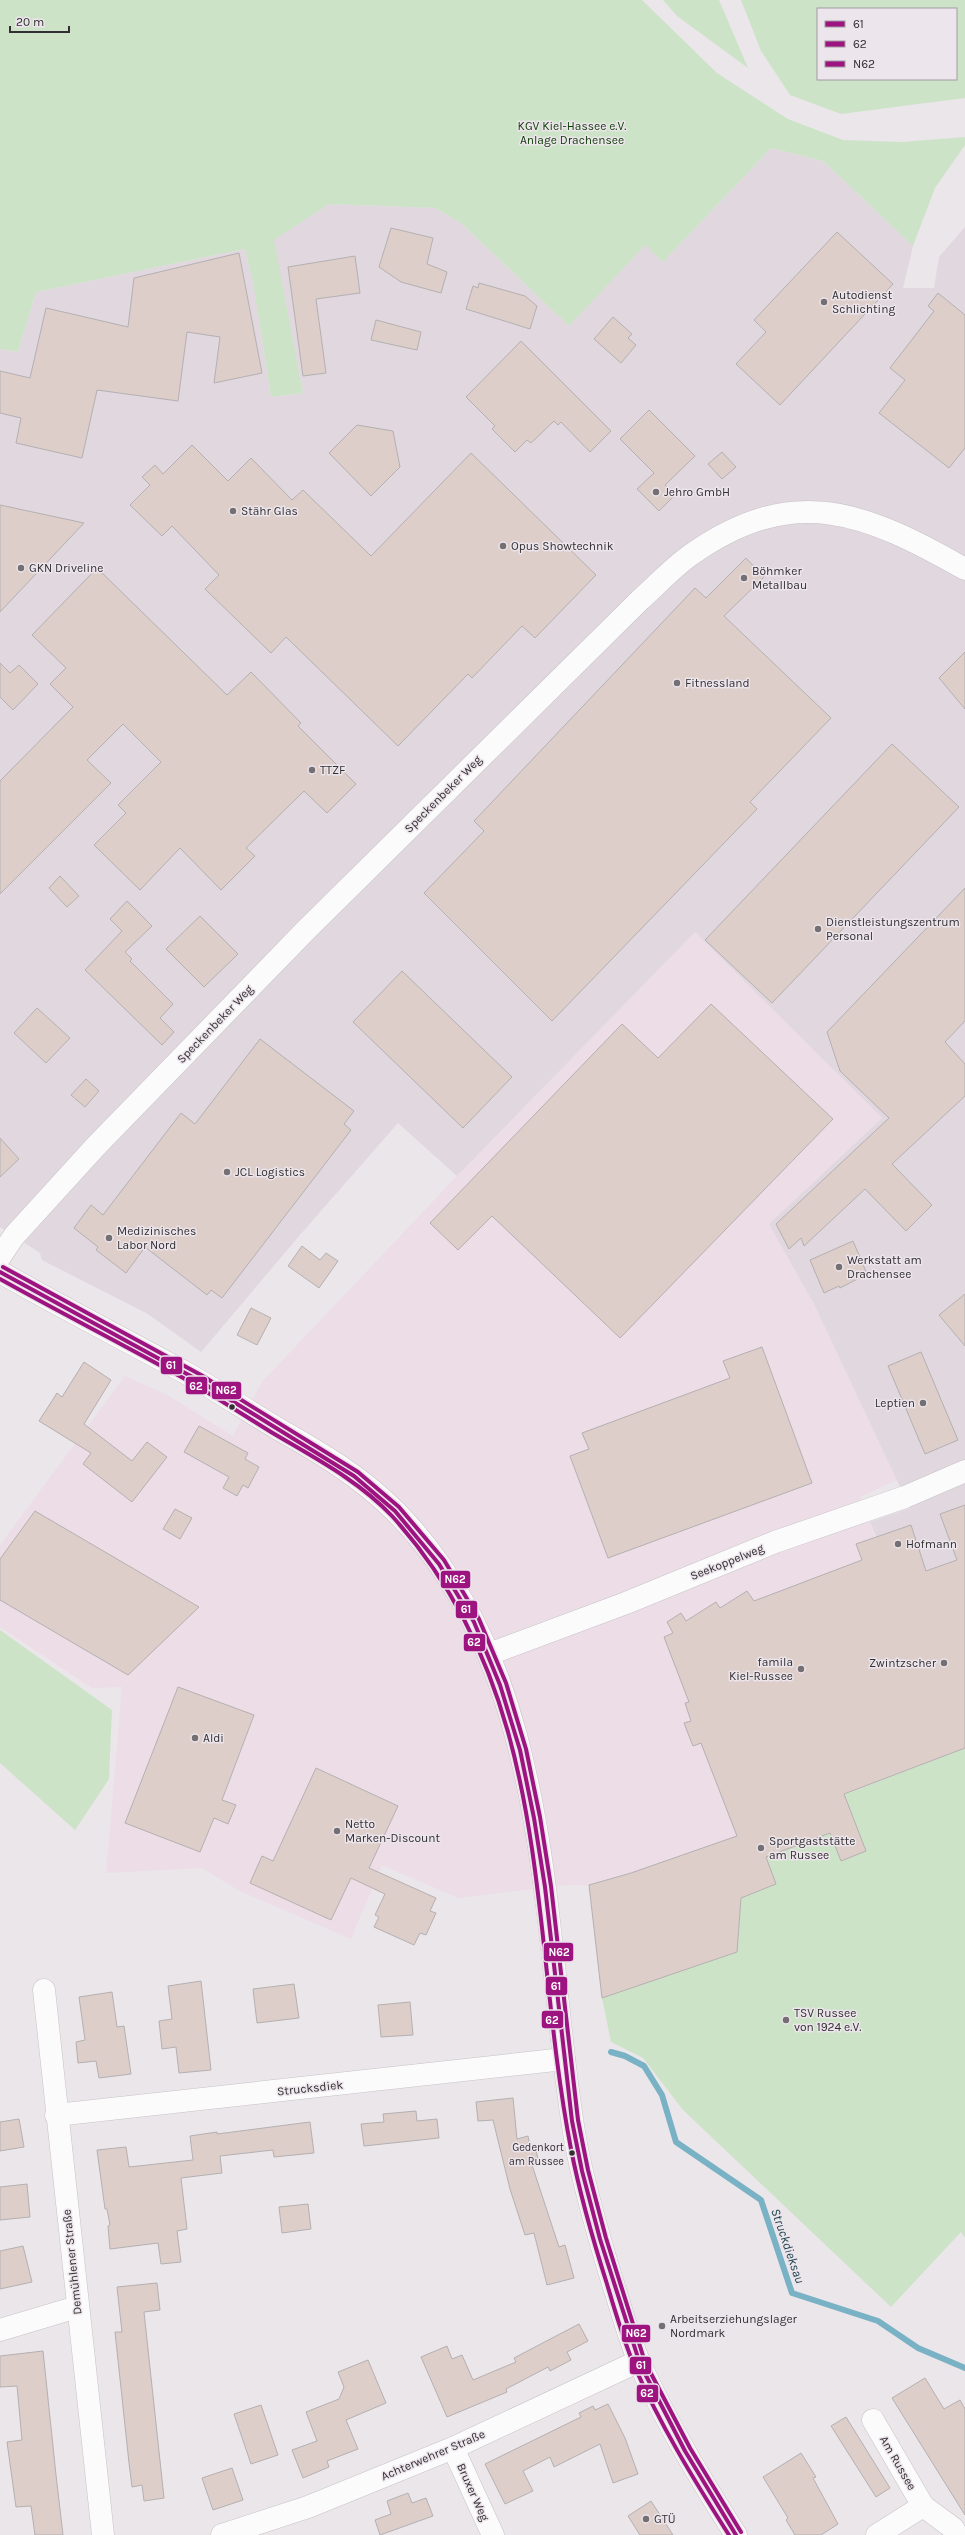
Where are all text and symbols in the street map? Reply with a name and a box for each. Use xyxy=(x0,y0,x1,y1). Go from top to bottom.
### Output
scale bar xyxy=(10,8,69,34)
legend xyxy=(817,8,957,80)
text: 20 m xyxy=(16,15,44,29)
text: 61 xyxy=(853,17,864,31)
text: 62 xyxy=(853,37,867,51)
text: N62 xyxy=(853,57,875,71)
park label: KGV Kiel-Hassee e.V. Anlage Drachensee xyxy=(518,119,626,147)
place label: Autodienst Schlichting xyxy=(832,288,895,316)
marker: Autodienst Schlichting xyxy=(819,297,829,307)
place label: Jehro GmbH xyxy=(664,485,730,499)
marker: Jehro GmbH xyxy=(651,487,661,497)
place label: Stähr Glas xyxy=(241,504,298,518)
marker: Stähr Glas xyxy=(228,506,238,516)
place label: Opus Showtechnik xyxy=(511,539,614,553)
marker: Opus Showtechnik xyxy=(498,541,508,551)
place label: GKN Driveline xyxy=(29,561,103,575)
marker: GKN Driveline xyxy=(16,563,26,573)
place label: Böhmker Metallbau xyxy=(752,564,807,592)
marker: Böhmker Metallbau xyxy=(739,573,749,583)
place label: Fitnessland xyxy=(685,676,750,690)
marker: Fitnessland xyxy=(672,678,682,688)
street label: Speckenbeker Weg xyxy=(401,752,485,836)
place label: TTZF xyxy=(320,763,345,777)
marker: TTZF xyxy=(307,765,317,775)
place label: Dienstleistungszentrum Personal xyxy=(826,915,960,943)
marker: Dienstleistungszentrum Personal xyxy=(813,924,823,934)
street label: Speckenbeker Weg xyxy=(174,982,256,1066)
place label: JCL Logistics xyxy=(235,1165,305,1179)
marker: JCL Logistics xyxy=(222,1167,232,1177)
place label: Medizinisches Labor Nord xyxy=(117,1224,196,1252)
marker: Medizinisches Labor Nord xyxy=(104,1233,114,1243)
place label: Werkstatt am Drachensee xyxy=(847,1253,922,1281)
marker: Werkstatt am Drachensee xyxy=(834,1262,844,1272)
line badge: 61 xyxy=(160,1356,183,1375)
text: 61 xyxy=(166,1359,176,1372)
line badge: 62 xyxy=(185,1376,208,1395)
text: 62 xyxy=(189,1380,203,1393)
line badge: N62 xyxy=(211,1381,242,1400)
text: N62 xyxy=(215,1384,237,1397)
place label: Leptien xyxy=(875,1396,915,1410)
marker: Leptien xyxy=(918,1398,928,1408)
unlabelled marker xyxy=(227,1402,237,1412)
place label: Hofmann xyxy=(906,1537,957,1551)
marker: Hofmann xyxy=(893,1539,903,1549)
street label: Seekoppelweg xyxy=(688,1541,766,1583)
line badge: N62 xyxy=(440,1570,471,1589)
text: N62 xyxy=(444,1573,466,1586)
line badge: 61 xyxy=(455,1600,478,1619)
text: 61 xyxy=(461,1603,471,1616)
line badge: 62 xyxy=(463,1633,486,1652)
text: 62 xyxy=(467,1636,481,1649)
place label: famila Kiel-Russee xyxy=(729,1655,793,1683)
place label: Zwintzscher xyxy=(869,1656,937,1670)
marker: Zwintzscher xyxy=(939,1658,949,1668)
marker: famila Kiel-Russee xyxy=(796,1664,806,1674)
place label: Aldi xyxy=(203,1731,224,1745)
marker: Aldi xyxy=(190,1733,200,1743)
place label: Netto Marken-Discount xyxy=(345,1817,441,1845)
marker: Netto Marken-Discount xyxy=(332,1826,342,1836)
place label: Sportgaststätte am Russee xyxy=(769,1834,856,1862)
marker: Sportgaststätte am Russee xyxy=(756,1843,766,1853)
line badge: N62 xyxy=(543,1942,574,1962)
text: N62 xyxy=(548,1946,570,1959)
line badge: 61 xyxy=(545,1976,568,1996)
text: 61 xyxy=(551,1980,561,1993)
place label: TSV Russee von 1924 e.V. xyxy=(794,2006,861,2034)
line badge: 62 xyxy=(541,2010,564,2029)
text: 62 xyxy=(545,2014,559,2027)
marker: TSV Russee von 1924 e.V. xyxy=(781,2015,791,2025)
street label: Strucksdiek xyxy=(276,2078,344,2098)
place label: Gedenkort am Russee xyxy=(509,2141,564,2168)
marker: Gedenkort am Russee xyxy=(567,2148,577,2158)
water label: Struckdieksau xyxy=(768,2206,808,2286)
street label: Demühlener Straße xyxy=(59,2208,85,2316)
place label: Arbeitserziehungslager Nordmark xyxy=(670,2312,798,2340)
marker: Arbeitserziehungslager Nordmark xyxy=(657,2321,667,2331)
line badge: N62 xyxy=(621,2324,651,2343)
text: N62 xyxy=(625,2327,647,2340)
line badge: 61 xyxy=(629,2356,652,2375)
text: 61 xyxy=(636,2359,646,2372)
line badge: 62 xyxy=(636,2384,659,2403)
text: 62 xyxy=(640,2387,654,2400)
street label: Achterwehrer Straße xyxy=(379,2427,487,2483)
street label: Am Russee xyxy=(877,2433,919,2493)
street label: Bruxer Weg xyxy=(454,2461,492,2523)
place label: GTÜ xyxy=(654,2512,676,2526)
marker: GTÜ xyxy=(641,2514,651,2524)

